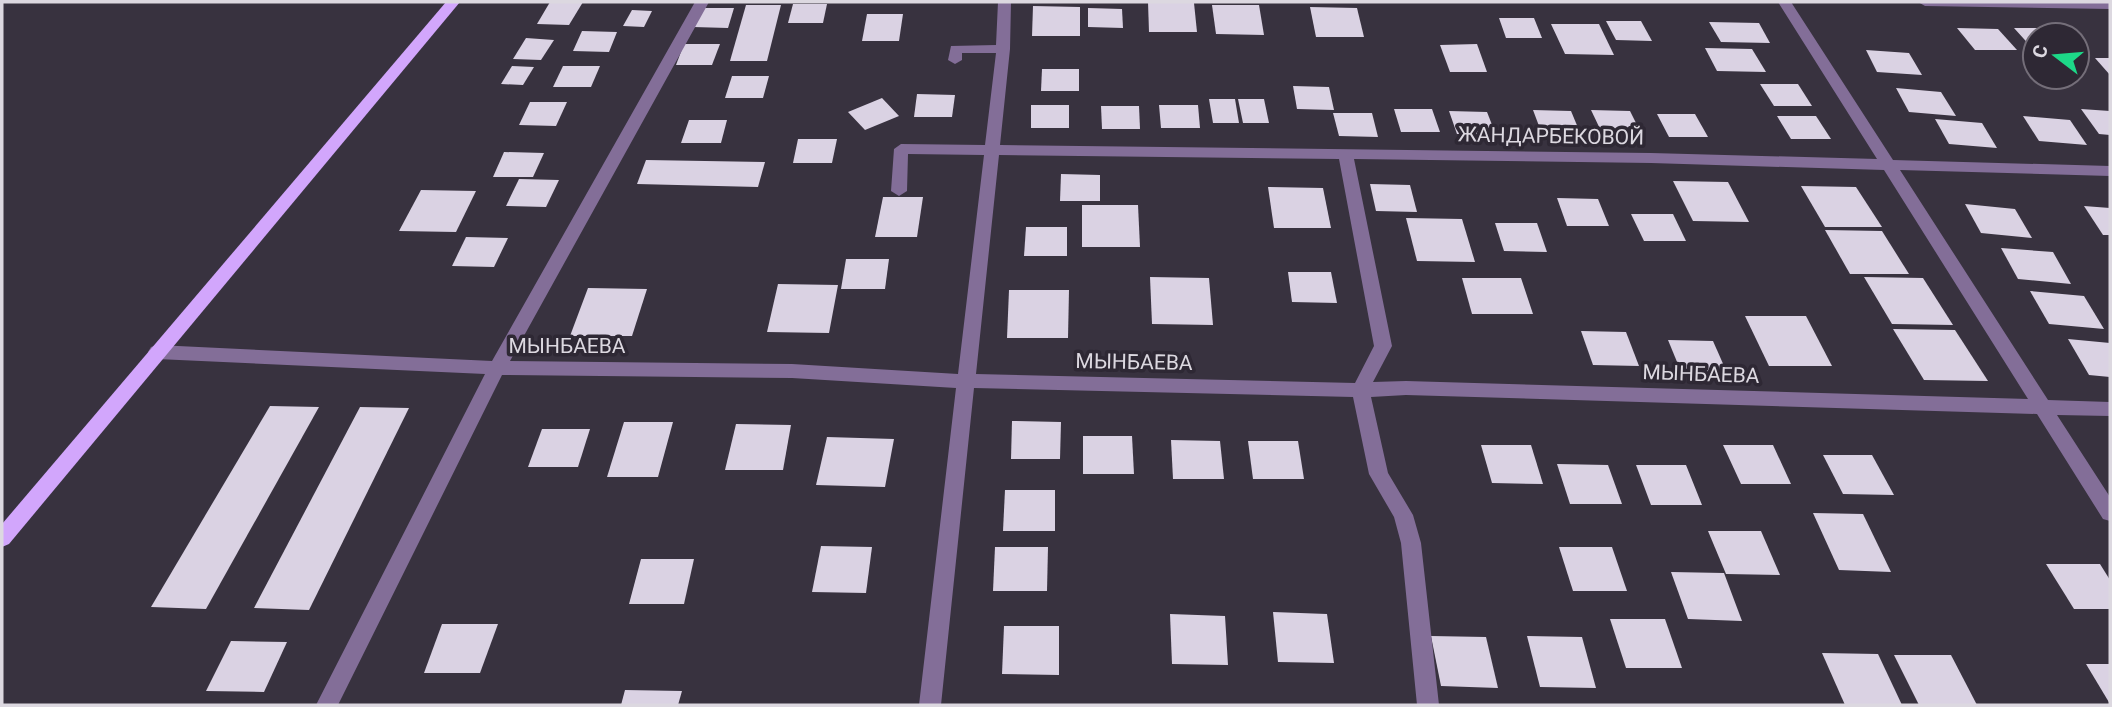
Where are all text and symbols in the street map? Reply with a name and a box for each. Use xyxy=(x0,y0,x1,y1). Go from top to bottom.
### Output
north arrow xyxy=(2021,21,2091,91)
text: С xyxy=(2027,42,2053,61)
street label: ЖАНДАРБЕКОВОЙ xyxy=(1458,122,1644,150)
street label: МЫНБАЕВА xyxy=(508,334,626,358)
street label: МЫНБАЕВА xyxy=(1075,349,1193,375)
street label: МЫНБАЕВА xyxy=(1642,360,1760,388)

